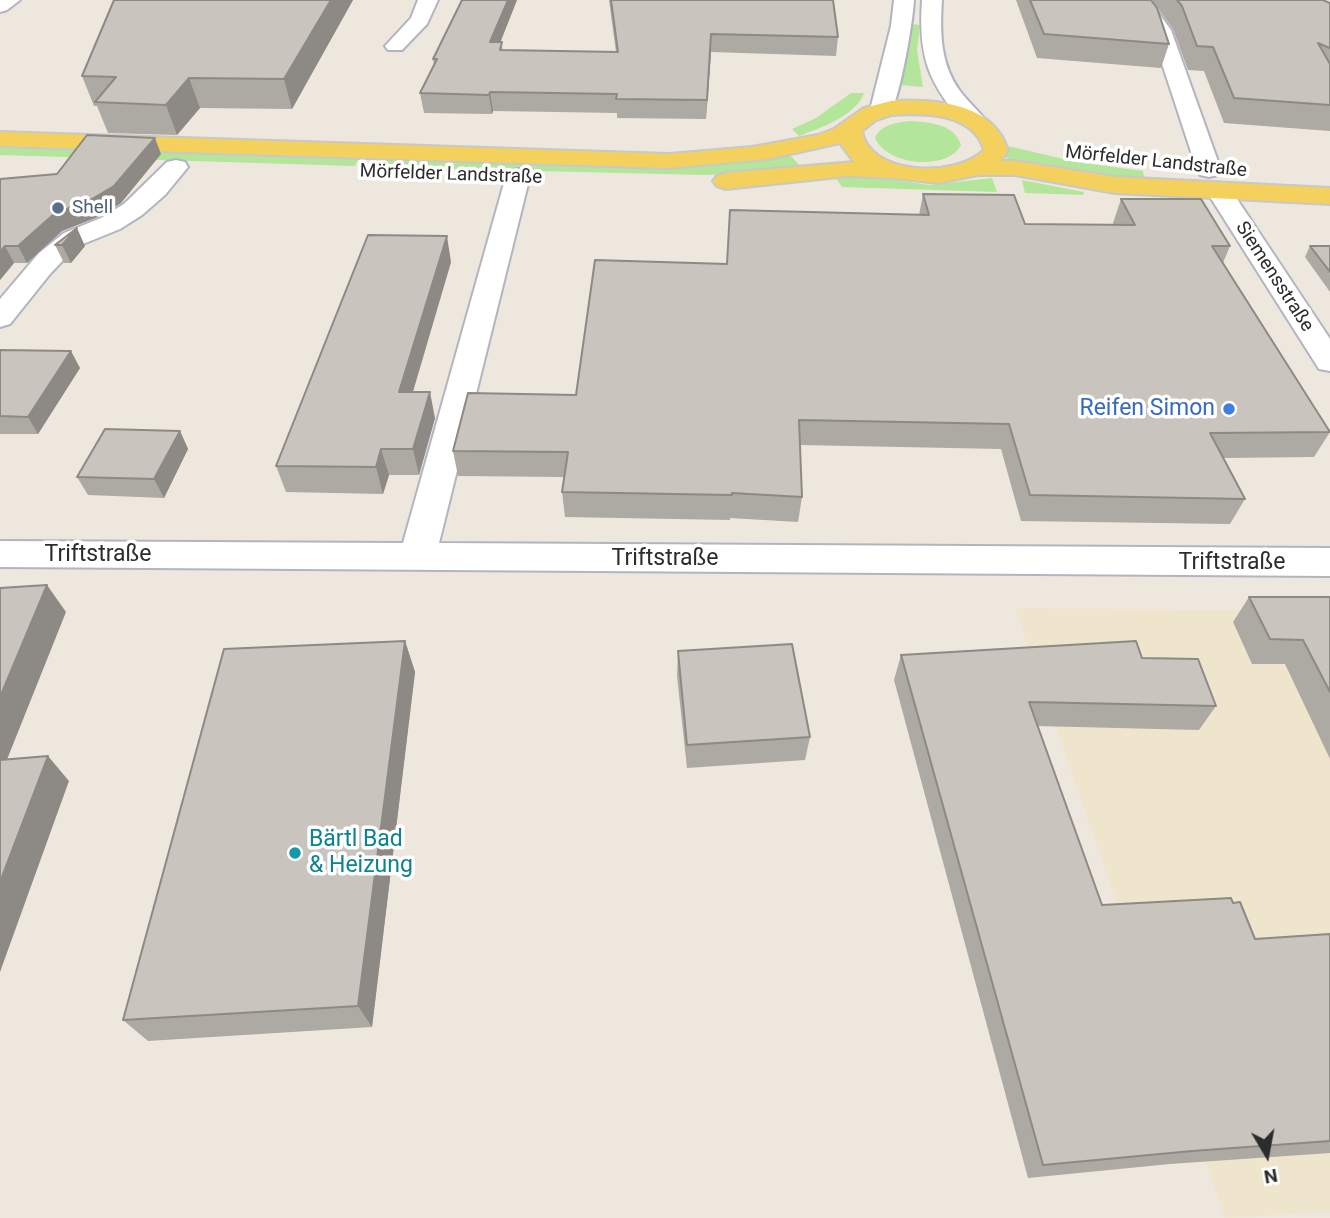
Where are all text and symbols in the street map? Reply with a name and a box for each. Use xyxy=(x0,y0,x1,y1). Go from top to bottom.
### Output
street label: Mörfelder Landstraße xyxy=(1064,141,1248,183)
street label: Mörfelder Landstraße xyxy=(359,160,543,190)
place label: Shell xyxy=(72,197,113,219)
marker: Shell xyxy=(50,200,66,216)
street label: Siemensstraße xyxy=(1230,218,1318,336)
place label: Reifen Simon xyxy=(1079,395,1215,423)
marker: Reifen Simon xyxy=(1221,401,1237,417)
street label: Triftstraße xyxy=(45,541,151,569)
street label: Triftstraße xyxy=(612,545,718,573)
street label: Triftstraße xyxy=(1179,549,1285,577)
place label: Bärtl Bad & Heizung xyxy=(309,826,413,880)
marker: Bärtl Bad & Heizung xyxy=(287,845,303,861)
north arrow xyxy=(1232,1120,1302,1190)
text: N xyxy=(1262,1164,1279,1189)

